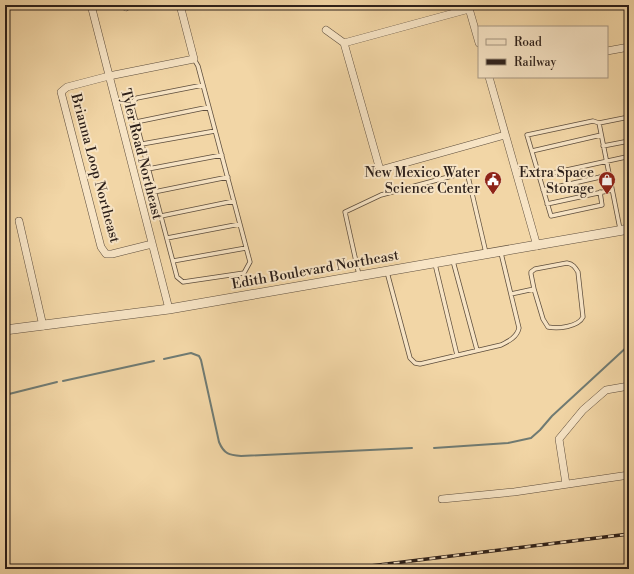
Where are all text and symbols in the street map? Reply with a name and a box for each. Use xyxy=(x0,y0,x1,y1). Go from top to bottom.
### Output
legend xyxy=(478,26,608,78)
text: Road xyxy=(514,35,542,50)
text: Railway xyxy=(514,55,556,70)
street label: Tyler Road Northeast xyxy=(116,87,166,222)
street label: Brianna Loop Northeast xyxy=(66,91,124,245)
place label: New Mexico Water Science Center xyxy=(364,164,480,198)
place label: Extra Space Storage xyxy=(519,164,594,198)
public building icon: New Mexico Water Science Center xyxy=(483,170,503,195)
shop icon: Extra Space Storage xyxy=(597,170,617,195)
street label: Edith Boulevard Northeast xyxy=(230,246,400,294)

